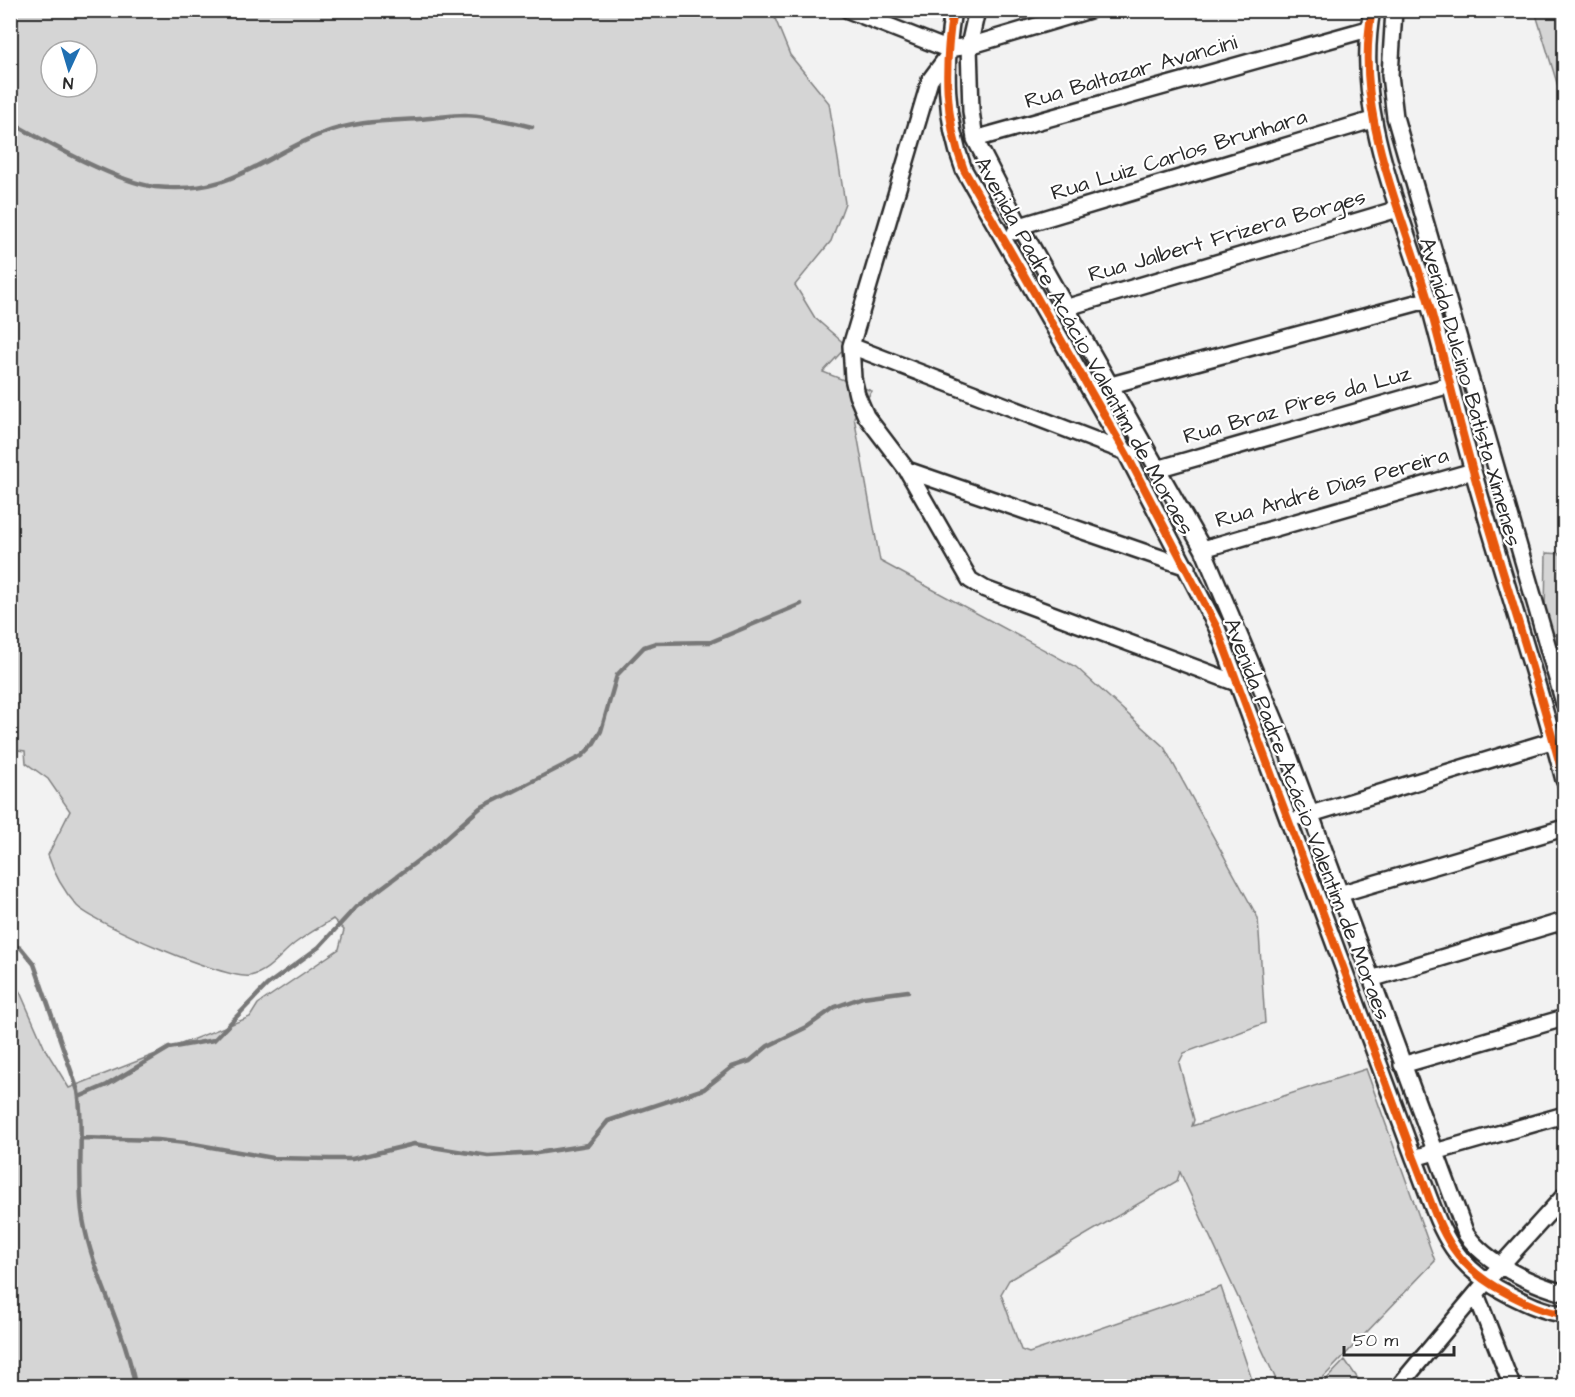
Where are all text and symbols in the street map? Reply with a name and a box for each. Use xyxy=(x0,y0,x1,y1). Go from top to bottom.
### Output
street label: Rua Baltazar Avancini xyxy=(1021,27,1241,117)
north arrow xyxy=(39,39,99,99)
text: N xyxy=(62,72,74,94)
street label: Rua Luiz Carlos Brunhara xyxy=(1047,101,1311,209)
street label: Avenida Padre Acácio Valentim de Moraes xyxy=(967,151,1201,541)
street label: Rua Jalbert Frizera Borges xyxy=(1085,181,1370,291)
street label: Avenida Dulcino Batista Ximenes xyxy=(1411,234,1529,550)
street label: Rua Braz Pires da Luz xyxy=(1180,358,1414,452)
street label: Rua André Dias Pereira xyxy=(1212,440,1452,536)
street label: Avenida Padre Acácio Valentim de Moraes xyxy=(1216,613,1398,1025)
scale bar xyxy=(1344,1319,1454,1357)
text: 50 m xyxy=(1353,1328,1398,1353)

